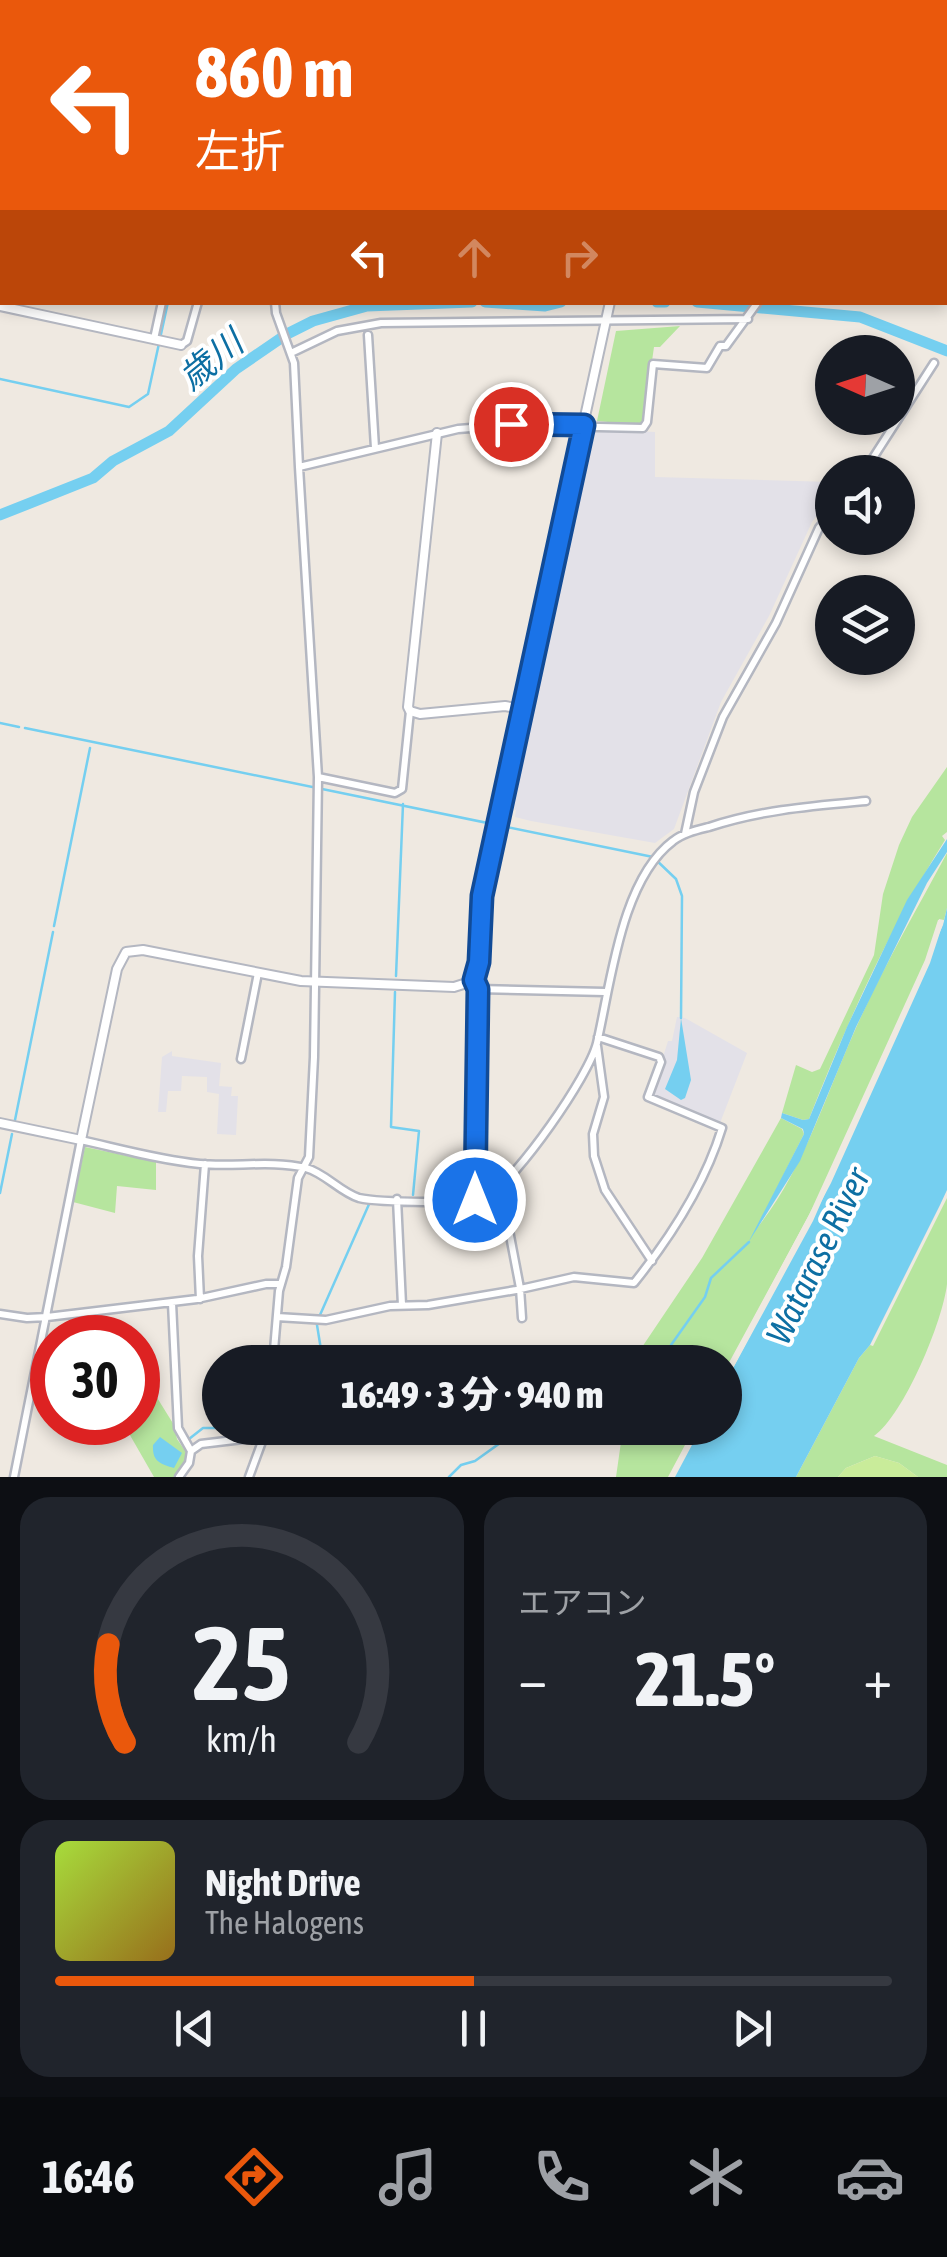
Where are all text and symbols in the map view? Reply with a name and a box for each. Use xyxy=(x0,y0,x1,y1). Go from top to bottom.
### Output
text: 860 m xyxy=(195,32,354,112)
icon: left xyxy=(30,40,160,170)
text: 左折 xyxy=(195,125,285,177)
icon: left xyxy=(342,230,397,285)
icon: ahead xyxy=(447,230,502,285)
icon: right xyxy=(552,230,607,285)
water label: 歳川 xyxy=(171,319,253,397)
north arrow xyxy=(815,335,915,435)
map controls xyxy=(815,335,915,675)
pin xyxy=(469,382,554,467)
icon: arrive xyxy=(484,397,539,452)
button: sound xyxy=(815,455,915,555)
button: layers xyxy=(815,575,915,675)
position arrow xyxy=(423,1148,527,1252)
water label: Watarase River xyxy=(757,1159,878,1350)
speed limit sign: 30 xyxy=(30,1315,160,1445)
text: 16:49 · 3 分 · 940 m xyxy=(341,1373,603,1416)
text: エアコン xyxy=(519,1584,647,1621)
text: 25 xyxy=(193,1603,291,1722)
text: 21.5° xyxy=(635,1636,775,1722)
text: − xyxy=(519,1647,547,1710)
text: + xyxy=(863,1647,892,1710)
text: km/h xyxy=(206,1719,277,1760)
text: Night Drive xyxy=(205,1861,361,1904)
text: The Halogens xyxy=(205,1904,364,1941)
icon: previous xyxy=(167,2001,222,2056)
icon: pause xyxy=(446,2001,501,2056)
icon: next xyxy=(725,2001,780,2056)
icon: directions xyxy=(219,2142,289,2212)
icon: music xyxy=(373,2142,443,2212)
icon: phone xyxy=(527,2142,597,2212)
icon: climate xyxy=(681,2142,751,2212)
icon: car xyxy=(835,2142,905,2212)
text: 16:46 xyxy=(42,2151,135,2203)

